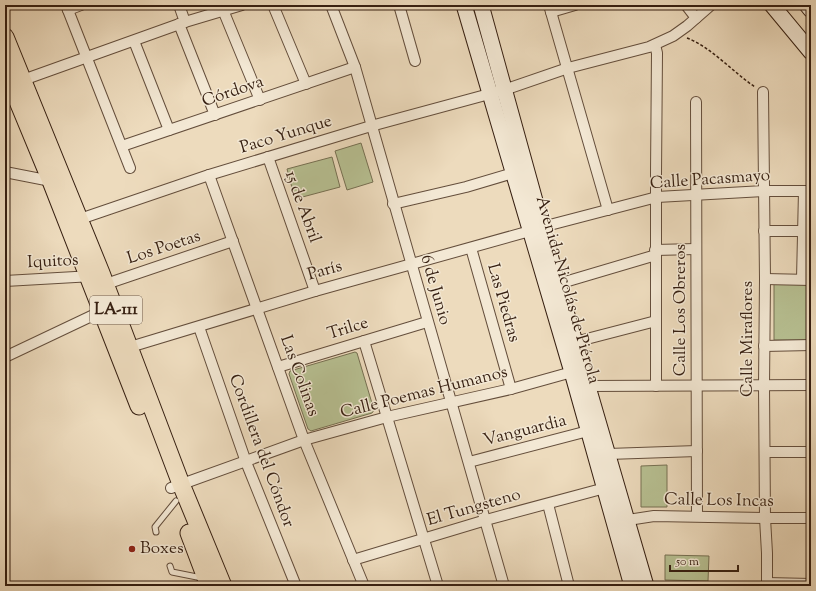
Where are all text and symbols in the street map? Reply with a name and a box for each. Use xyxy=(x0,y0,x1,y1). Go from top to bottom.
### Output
street label: Córdova xyxy=(199,70,267,114)
street label: Paco Yunque xyxy=(237,110,335,160)
street label: Calle Pacasmayo xyxy=(649,164,771,196)
street label: 15 de Abril xyxy=(278,168,326,247)
street label: Avenida Nicolás de Piérola xyxy=(529,193,605,387)
street label: Los Poetas xyxy=(124,225,204,271)
street label: Calle Los Obreros xyxy=(669,243,693,376)
street label: Iquitos xyxy=(27,249,80,275)
street label: 6 de Junio xyxy=(414,252,456,328)
street label: París xyxy=(305,255,345,287)
street label: Las Piedras xyxy=(480,261,526,345)
street label: Calle Miraflores xyxy=(736,281,760,397)
road number: LA-111 xyxy=(90,296,142,324)
street label: Trilce xyxy=(324,311,372,347)
street label: Las Colinas xyxy=(273,332,325,420)
street label: Calle Poemas Humanos xyxy=(338,361,510,425)
street label: Cordillera del Cóndor xyxy=(222,371,300,532)
street label: Vanguardia xyxy=(481,409,569,453)
street label: El Tungsteno xyxy=(424,483,524,533)
street label: Calle Los Incas xyxy=(664,488,774,514)
place label: Boxes xyxy=(140,537,184,561)
marker: Boxes xyxy=(127,544,137,554)
scale bar xyxy=(670,547,738,573)
text: 50 m xyxy=(675,553,699,571)

